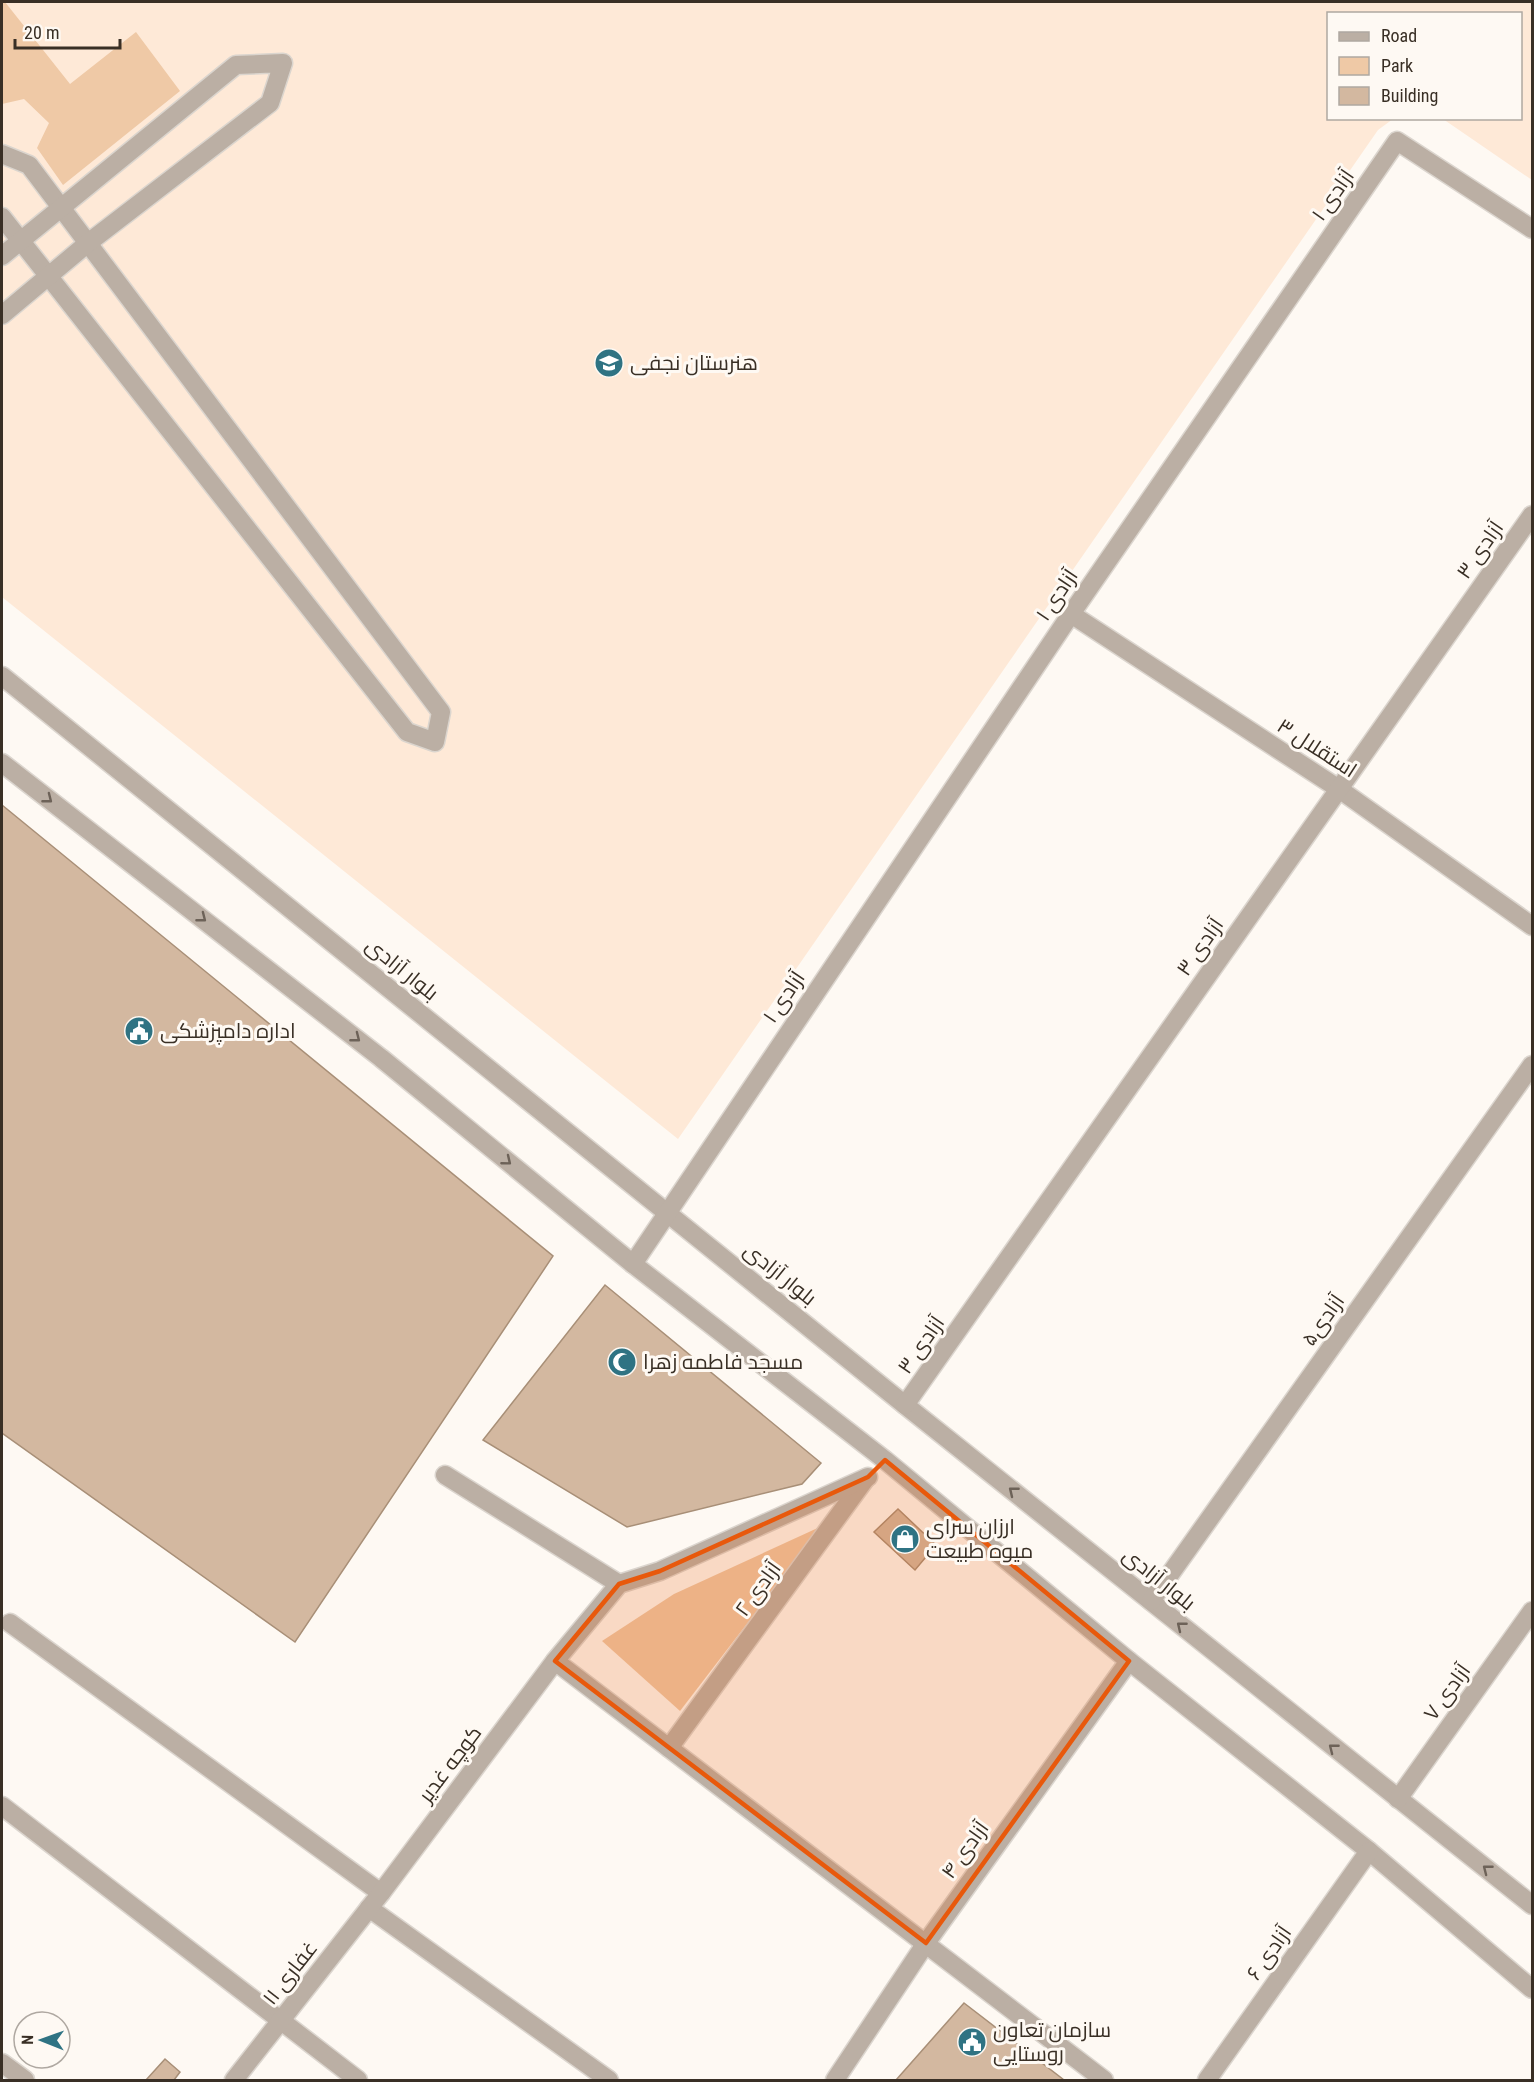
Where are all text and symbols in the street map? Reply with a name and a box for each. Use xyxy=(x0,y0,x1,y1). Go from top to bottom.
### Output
scale bar xyxy=(15,12,120,50)
legend xyxy=(1327,12,1522,120)
text: 20 m xyxy=(24,22,59,43)
text: Road xyxy=(1381,25,1417,46)
text: Park xyxy=(1381,55,1413,76)
text: Building xyxy=(1381,85,1438,106)
street label: آزادی ۱ xyxy=(1307,164,1360,226)
school or university icon: هنرستان نجفی xyxy=(593,347,625,379)
place label: هنرستان نجفی xyxy=(630,351,758,376)
street label: آزادی ۳ xyxy=(1452,516,1509,584)
street label: آزادی ۱ xyxy=(1031,564,1084,626)
street label: استقلال ۳ xyxy=(1272,714,1361,783)
one-way arrow xyxy=(41,791,52,802)
one-way arrow xyxy=(195,911,206,922)
street label: آزادی ۳ xyxy=(1172,913,1229,981)
street label: بلوار آزادی xyxy=(360,933,443,1006)
street label: آزادی ۱ xyxy=(758,966,811,1028)
public building icon: اداره دامپزشکی xyxy=(123,1015,155,1047)
place label: اداره دامپزشکی xyxy=(160,1019,296,1045)
one-way arrow xyxy=(349,1031,360,1042)
one-way arrow xyxy=(500,1153,511,1164)
street label: بلوار آزادی xyxy=(738,1238,821,1311)
street label: آزادی۵ xyxy=(1297,1289,1350,1351)
street label: آزادی ۳ xyxy=(893,1311,950,1379)
mosque icon: مسجد فاطمه زهرا xyxy=(606,1346,638,1378)
place label: مسجد فاطمه زهرا xyxy=(643,1350,803,1374)
one-way arrow xyxy=(1008,1488,1019,1499)
place label: ارزان سرای میوه طبیعت xyxy=(926,1515,1033,1563)
shop icon: ارزان سرای میوه طبیعت xyxy=(889,1523,921,1555)
street label: بلوار آزادی xyxy=(1117,1543,1200,1616)
street label: آزادی ۲ xyxy=(730,1557,787,1622)
one-way arrow xyxy=(1177,1622,1188,1633)
street label: آزادی ۷ xyxy=(1419,1659,1476,1725)
street label: کوچه غدیر xyxy=(413,1721,488,1809)
one-way arrow xyxy=(1329,1745,1340,1756)
street label: آزادی ۴ xyxy=(936,1817,995,1884)
one-way arrow xyxy=(1482,1865,1493,1876)
street label: آزادی ۶ xyxy=(1242,1921,1297,1985)
street label: غفاری ۱۱ xyxy=(258,1936,323,2010)
north arrow xyxy=(12,2010,72,2070)
place label: سازمان تعاون روستایی xyxy=(993,2018,1111,2067)
public building icon: سازمان تعاون روستایی xyxy=(956,2026,988,2058)
text: N xyxy=(18,2035,37,2045)

